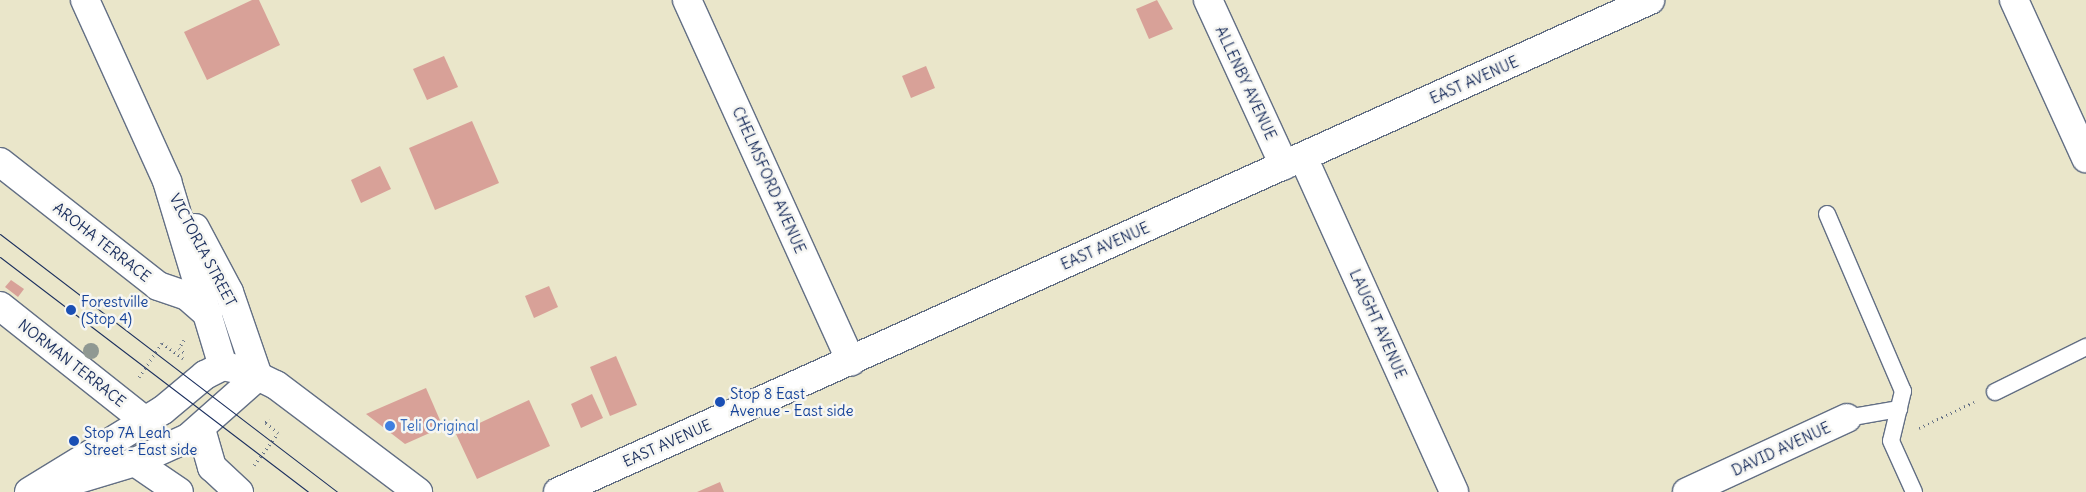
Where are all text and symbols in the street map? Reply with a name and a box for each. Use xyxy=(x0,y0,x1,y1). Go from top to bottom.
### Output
street label: ALLENBY AVENUE xyxy=(1212,23,1280,143)
street label: EAST AVENUE xyxy=(1427,52,1521,108)
street label: CHELMSFORD AVENUE xyxy=(729,104,809,256)
street label: VICTORIA STREET xyxy=(166,191,240,309)
street label: AROHA TERRACE xyxy=(50,198,154,286)
street label: EAST AVENUE xyxy=(1058,218,1152,274)
street label: LAUGHT AVENUE xyxy=(1346,267,1410,381)
place label: Forestville (Stop 4) xyxy=(81,292,148,327)
marker: Forestville (Stop 4) xyxy=(65,304,77,316)
street label: NORMAN TERRACE xyxy=(15,316,129,410)
place label: Stop 8 East Avenue - East side xyxy=(730,384,853,419)
marker: Stop 8 East Avenue - East side xyxy=(714,396,726,408)
street label: EAST AVENUE xyxy=(620,415,714,471)
place label: Teli Original xyxy=(400,417,479,435)
street label: DAVID AVENUE xyxy=(1729,418,1833,480)
marker: Teli Original xyxy=(384,420,396,432)
place label: Stop 7A Leah Street - East side xyxy=(84,423,197,458)
marker: Stop 7A Leah Street - East side xyxy=(68,435,80,447)

